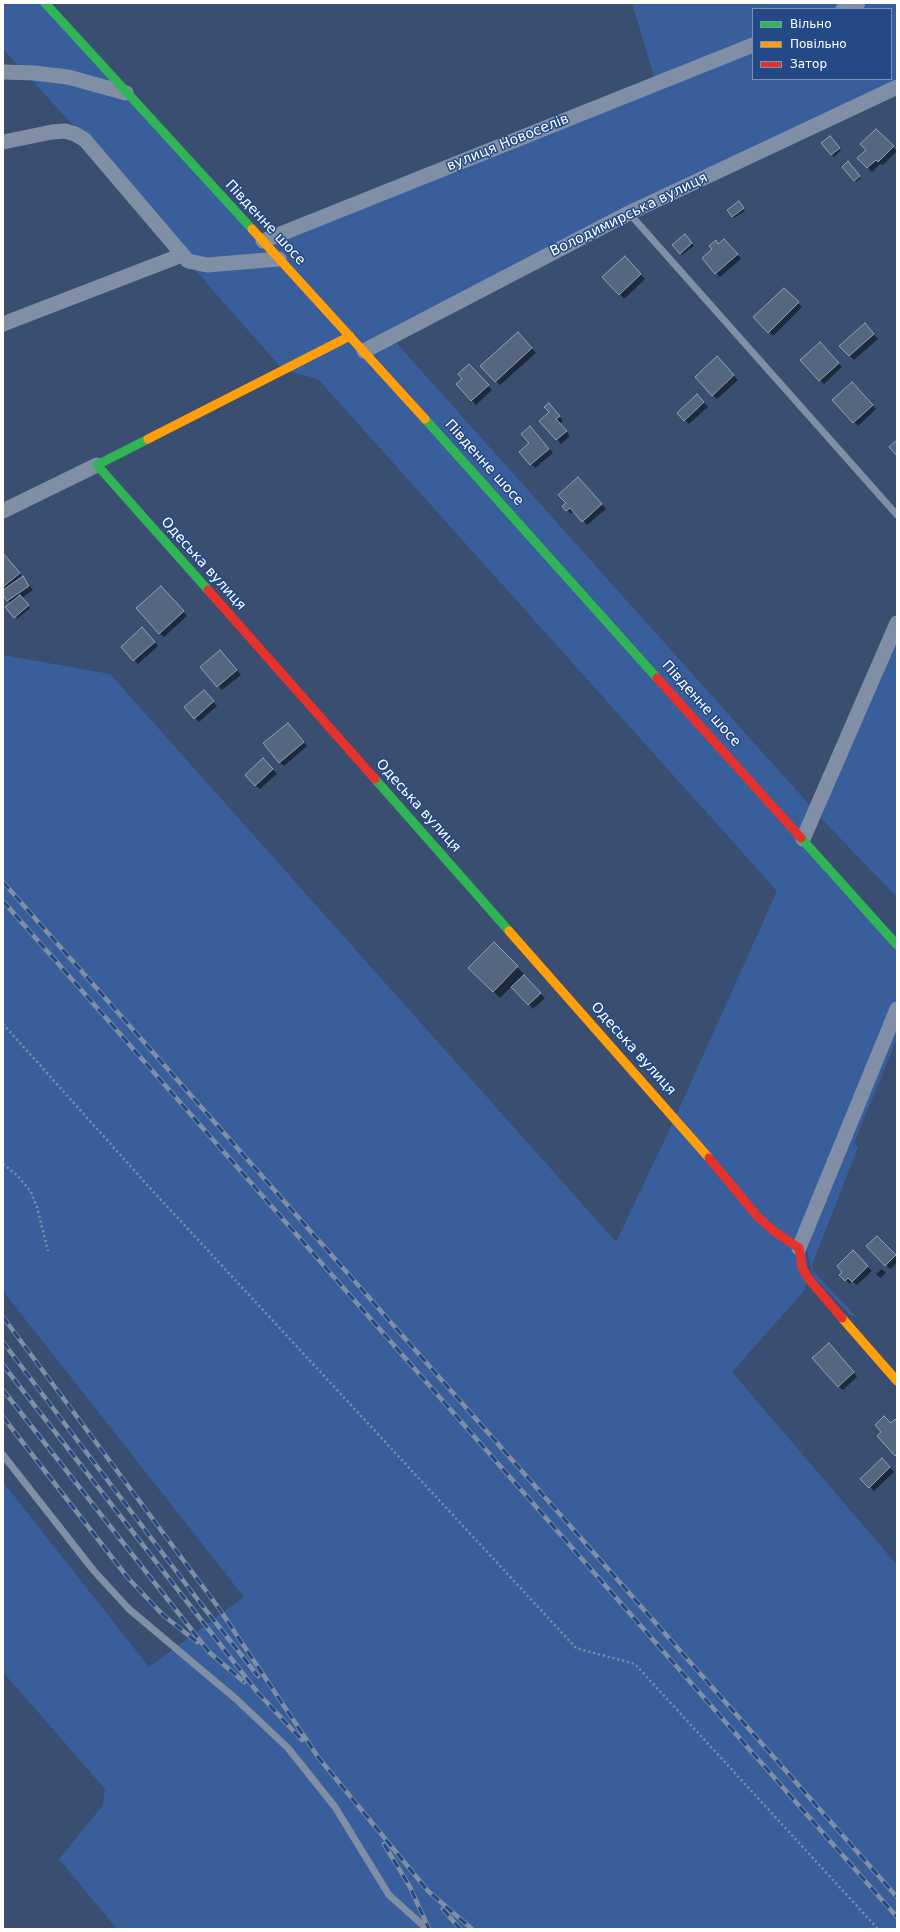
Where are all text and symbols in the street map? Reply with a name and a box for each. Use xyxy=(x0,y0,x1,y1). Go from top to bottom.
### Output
legend xyxy=(752,8,892,80)
text: Вільно xyxy=(790,17,832,31)
text: Повільно xyxy=(790,37,847,51)
text: Затор xyxy=(790,57,827,71)
street label: вулиця Новоселів xyxy=(444,111,572,175)
street label: Володимирська вулиця xyxy=(548,170,710,260)
street label: Південне шосе xyxy=(221,177,309,269)
street label: Південне шосе xyxy=(441,416,527,510)
street label: Одеська вулиця xyxy=(157,514,249,614)
street label: Південне шосе xyxy=(658,657,744,751)
street label: Одеська вулиця xyxy=(372,756,464,856)
street label: Одеська вулиця xyxy=(587,999,679,1099)

